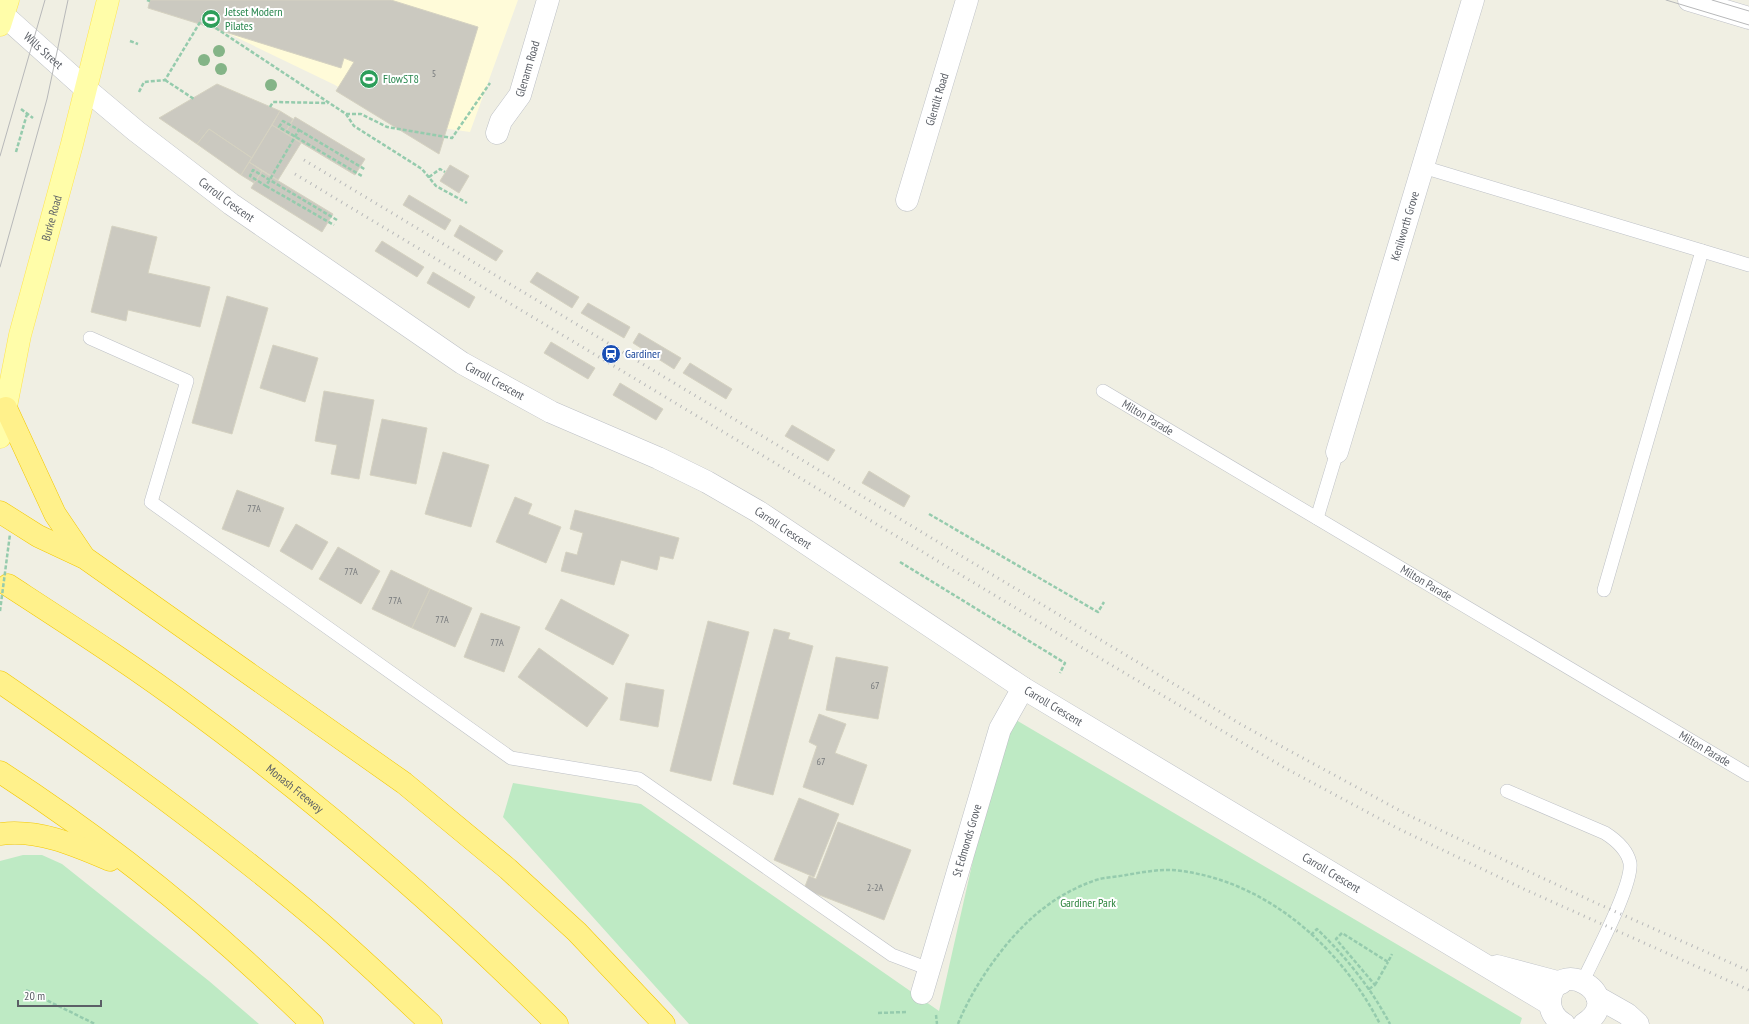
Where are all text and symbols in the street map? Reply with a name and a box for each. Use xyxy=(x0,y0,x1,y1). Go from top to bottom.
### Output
place label: Jetset Modern Pilates xyxy=(224,4,283,33)
sports icon: Jetset Modern Pilates xyxy=(200,8,222,30)
street label: Wills Street xyxy=(21,29,67,72)
street label: Glenarm Road xyxy=(512,39,543,99)
house number: 5 xyxy=(432,67,436,80)
sports icon: FlowST8 xyxy=(358,68,380,90)
place label: FlowST8 xyxy=(383,71,419,86)
street label: Glentilt Road xyxy=(922,71,952,127)
street label: Carroll Crescent xyxy=(196,174,258,225)
street label: Kenilworth Grove xyxy=(1387,189,1422,262)
street label: Burke Road xyxy=(38,194,65,243)
station icon: Gardiner xyxy=(600,343,622,365)
place label: Gardiner xyxy=(625,346,661,361)
street label: Carroll Crescent xyxy=(463,358,528,403)
street label: Milton Parade xyxy=(1119,396,1177,438)
house number: 77A xyxy=(247,502,261,515)
street label: Carroll Crescent xyxy=(752,503,815,552)
street label: Milton Parade xyxy=(1398,562,1455,604)
house number: 77A xyxy=(344,565,358,578)
house number: 77A xyxy=(388,594,402,607)
house number: 77A xyxy=(435,613,449,626)
house number: 77A xyxy=(490,636,504,649)
house number: 67 xyxy=(871,679,880,692)
street label: Carroll Crescent xyxy=(1022,683,1086,729)
street label: Milton Parade xyxy=(1676,727,1734,769)
house number: 67 xyxy=(817,755,826,768)
street label: Monash Freeway xyxy=(263,761,327,816)
street label: St Edmonds Grove xyxy=(949,802,984,879)
street label: Carroll Crescent xyxy=(1300,849,1364,896)
house number: 2-2A xyxy=(867,881,884,894)
park label: Gardiner Park xyxy=(1060,895,1116,910)
scale bar xyxy=(18,982,101,1008)
text: 20 m xyxy=(24,988,45,1003)

